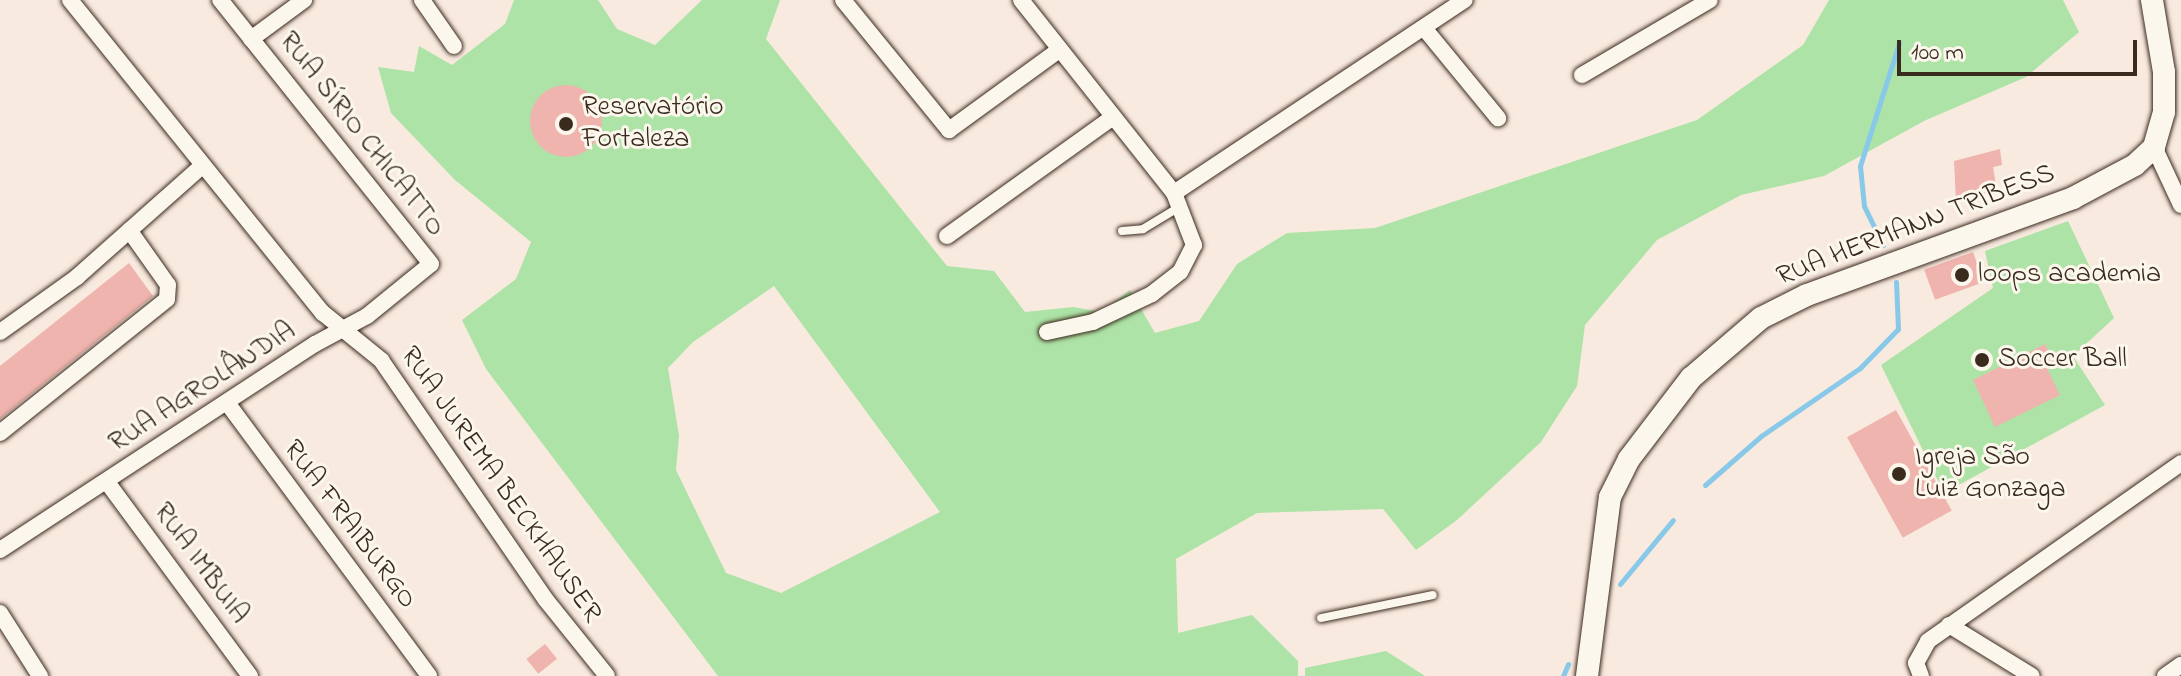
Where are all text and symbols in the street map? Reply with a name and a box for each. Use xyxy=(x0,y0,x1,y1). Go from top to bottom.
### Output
scale bar xyxy=(1901,24,2141,74)
street label: RUA SÍRIO CHICATTO xyxy=(271,26,451,244)
text: 100 m xyxy=(1911,36,1964,71)
place label: Reservatório Fortaleza xyxy=(582,91,724,157)
marker: Reservatório Fortaleza xyxy=(557,115,575,133)
street label: RUA HERMANN TRIBESS xyxy=(1772,157,2060,295)
place label: loops academia xyxy=(1978,258,2161,292)
marker: loops academia xyxy=(1953,266,1971,284)
street label: RUA AGROLÂNDIA xyxy=(103,315,303,461)
street label: RUA JUREMA BECKHAUSER xyxy=(392,341,608,629)
place label: Soccer Ball xyxy=(1998,343,2127,377)
marker: Soccer Ball xyxy=(1973,351,1991,369)
street label: RUA FRAIBURGO xyxy=(275,434,423,616)
place label: Igreja São Luiz Gonzaga xyxy=(1915,441,2066,507)
marker: Igreja São Luiz Gonzaga xyxy=(1890,465,1908,483)
street label: RUA IMBUIA xyxy=(145,497,255,631)

